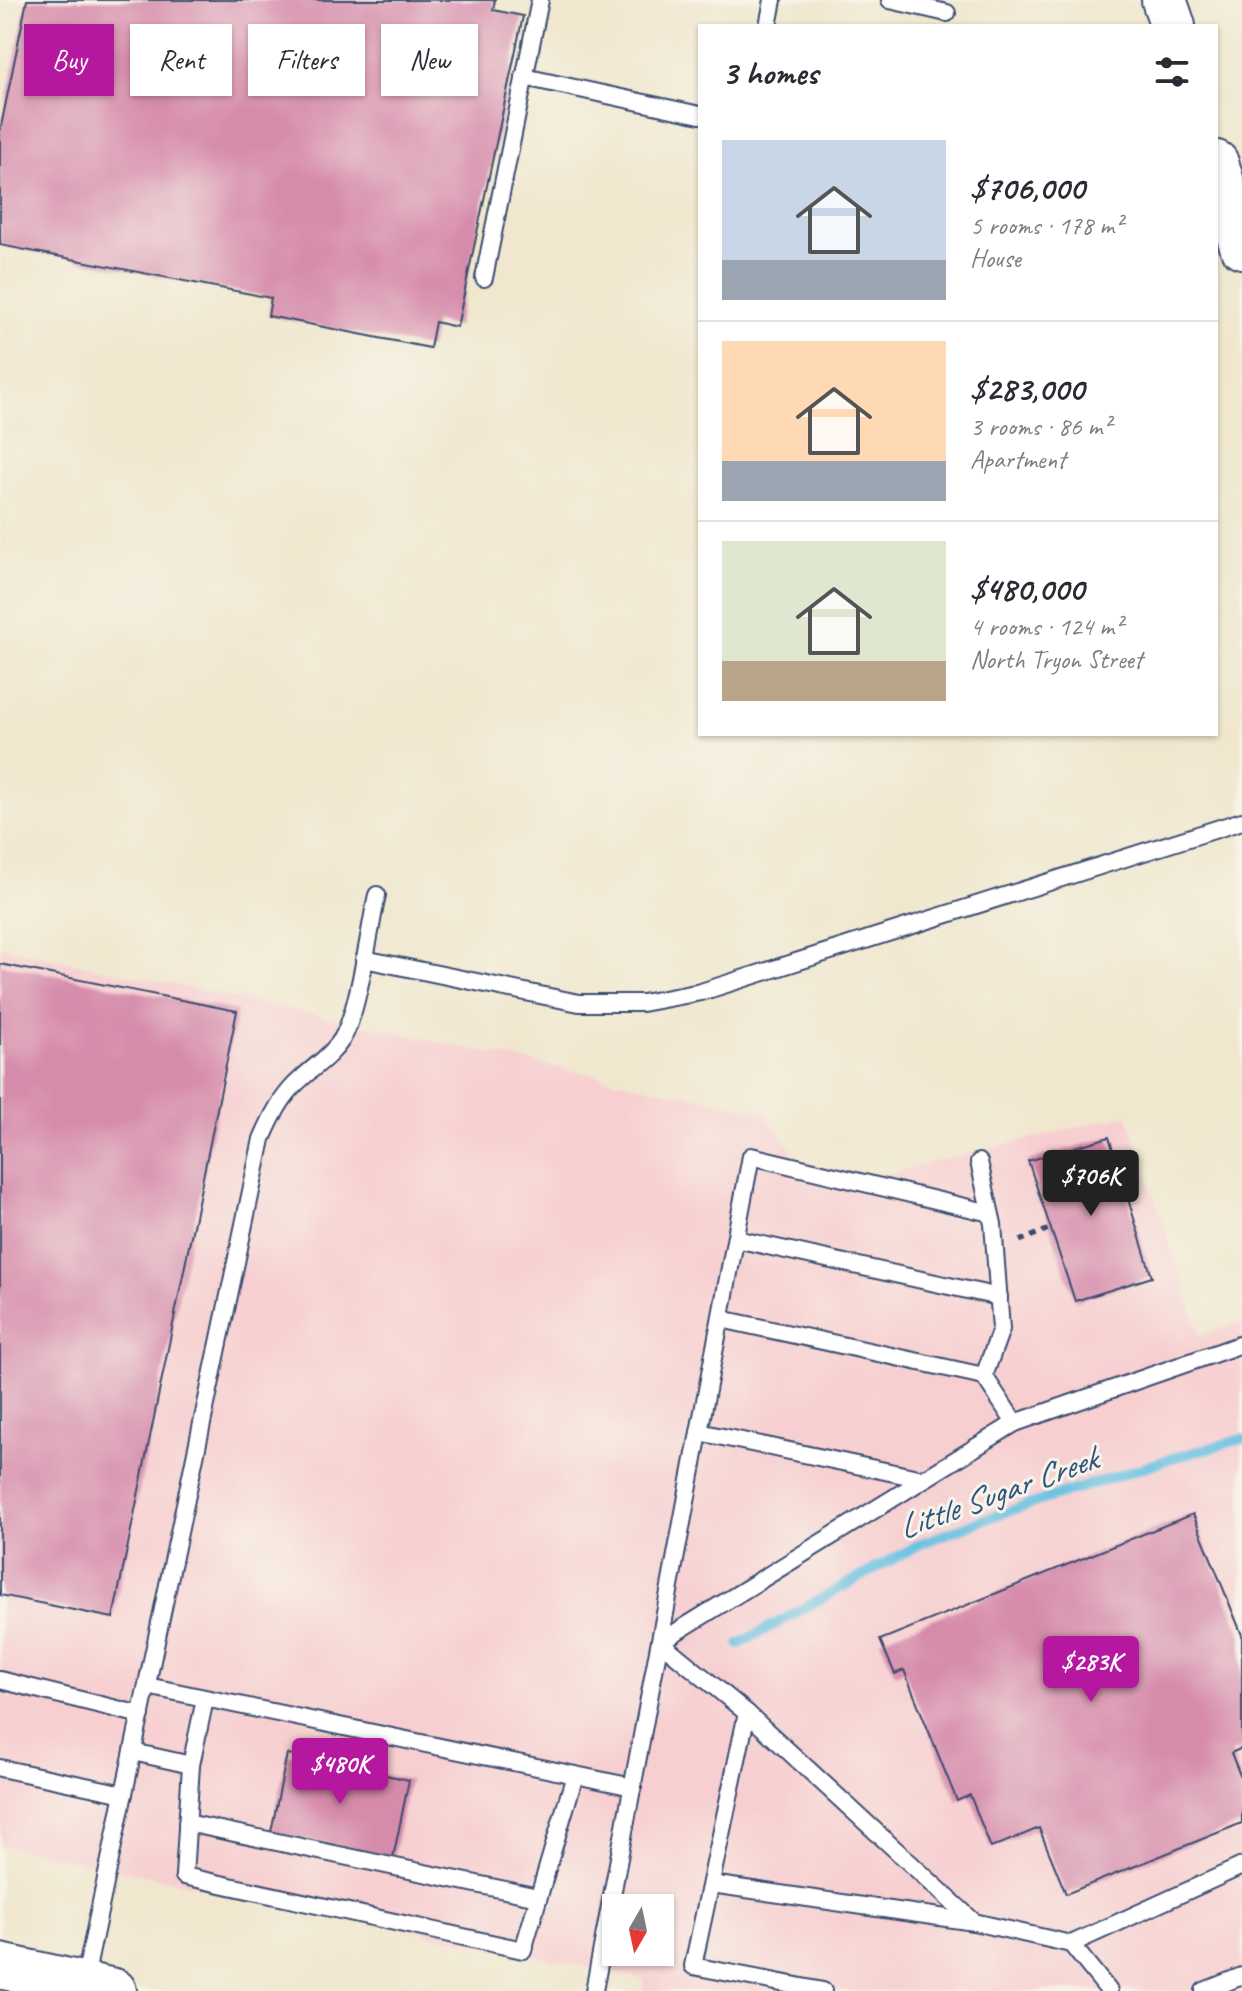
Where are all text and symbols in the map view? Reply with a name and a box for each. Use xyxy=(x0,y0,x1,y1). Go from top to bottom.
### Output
chip: Buy xyxy=(24,24,114,96)
chip: Rent xyxy=(130,24,232,96)
chip: Filters xyxy=(248,24,365,96)
chip: New xyxy=(381,24,478,96)
icon: filters xyxy=(1150,50,1194,94)
text: 3 homes xyxy=(722,51,818,94)
text: $706,000 xyxy=(970,166,1084,209)
icon: home xyxy=(786,172,882,268)
text: 5 rooms · 178 m² xyxy=(970,209,1122,242)
text: House xyxy=(970,242,1021,275)
text: $283,000 xyxy=(970,367,1084,410)
icon: home xyxy=(786,373,882,469)
text: 3 rooms · 86 m² xyxy=(970,410,1111,443)
text: Apartment xyxy=(970,443,1066,476)
text: $480,000 xyxy=(970,567,1084,610)
icon: home xyxy=(786,573,882,669)
text: 4 rooms · 124 m² xyxy=(970,610,1122,643)
text: North Tryon Street xyxy=(970,643,1142,676)
pin: $706K xyxy=(1035,1150,1147,1218)
text: $706K xyxy=(1061,1159,1121,1192)
water label: Little Sugar Creek xyxy=(892,1435,1108,1548)
pin: $283K xyxy=(1035,1636,1147,1704)
text: $283K xyxy=(1061,1645,1121,1678)
pin: $480K xyxy=(284,1738,396,1806)
text: $480K xyxy=(310,1747,370,1780)
north arrow xyxy=(602,1894,674,1966)
map controls xyxy=(602,1894,674,1966)

